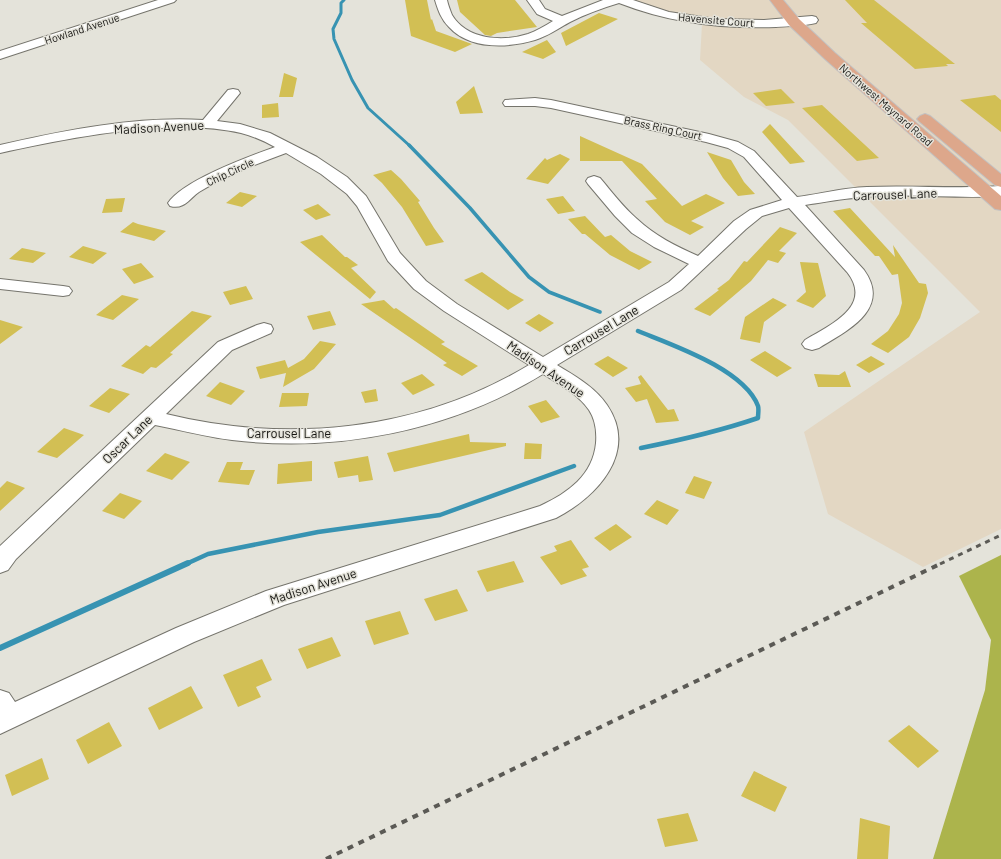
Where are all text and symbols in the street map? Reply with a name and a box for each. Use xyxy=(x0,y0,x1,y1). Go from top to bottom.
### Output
street label: Howland Avenue xyxy=(43,10,121,47)
street label: Havensite Court xyxy=(677,10,755,29)
street label: Northwest Maynard Road xyxy=(837,61,935,149)
street label: Brass Ring Court xyxy=(623,113,703,142)
street label: Madison Avenue xyxy=(113,117,205,137)
street label: Chip Circle xyxy=(204,155,256,188)
street label: Carrousel Lane xyxy=(852,185,938,203)
street label: Carrousel Lane xyxy=(561,301,641,359)
street label: Madison Avenue xyxy=(504,337,588,401)
street label: Oscar Lane xyxy=(99,411,155,467)
street label: Carrousel Lane xyxy=(247,425,331,441)
street label: Madison Avenue xyxy=(267,564,359,608)

